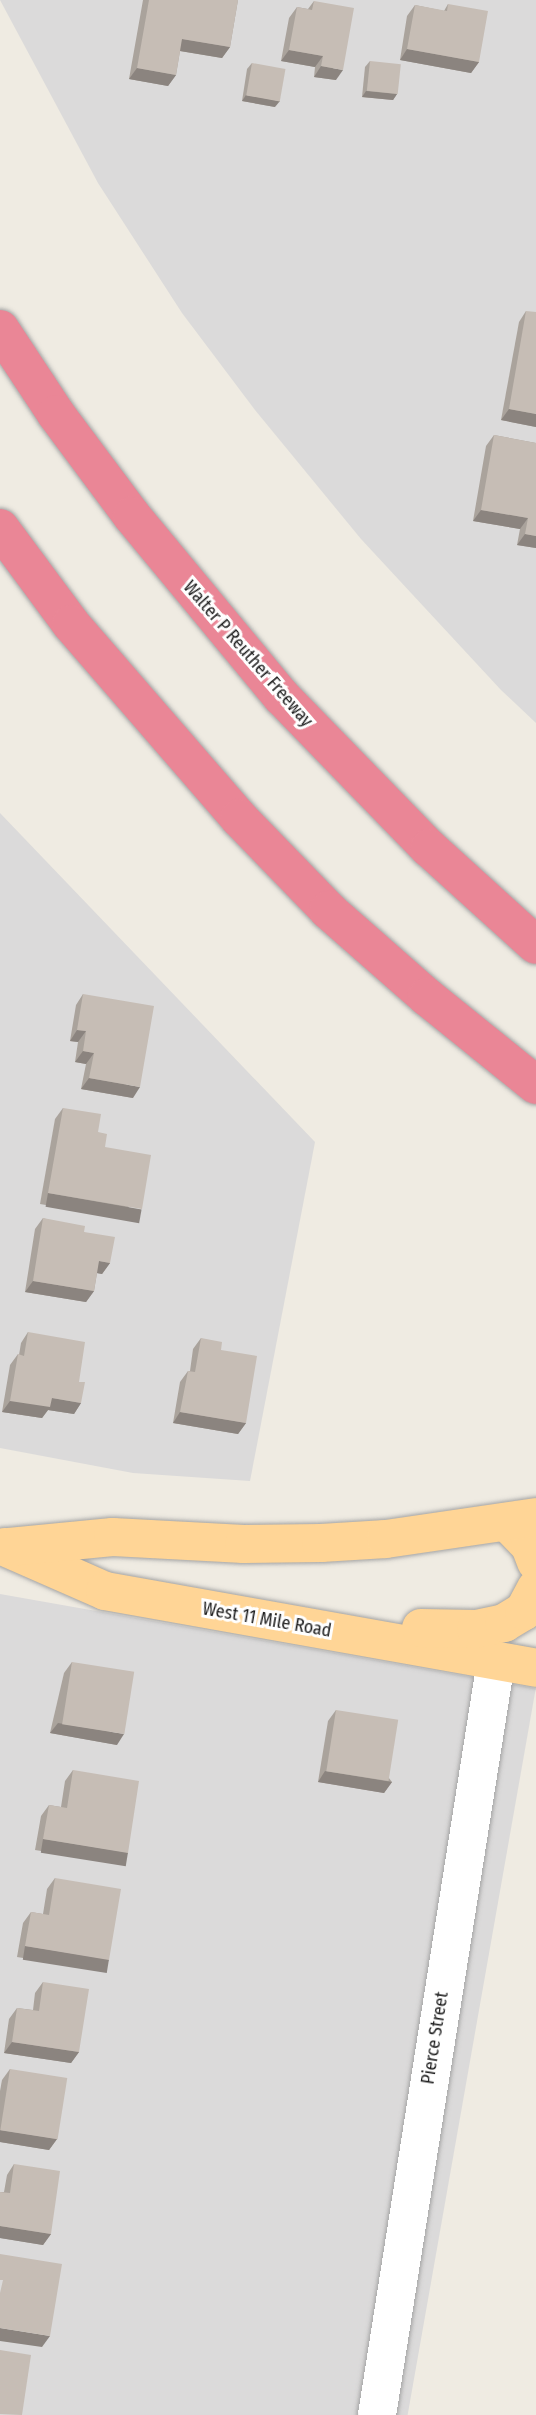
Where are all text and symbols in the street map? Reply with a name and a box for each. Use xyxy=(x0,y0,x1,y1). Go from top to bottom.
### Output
street label: Walter P Reuther Freeway xyxy=(179,577,317,731)
street label: West 11 Mile Road xyxy=(201,1598,333,1642)
street label: Pierce Street xyxy=(417,1990,453,2086)

